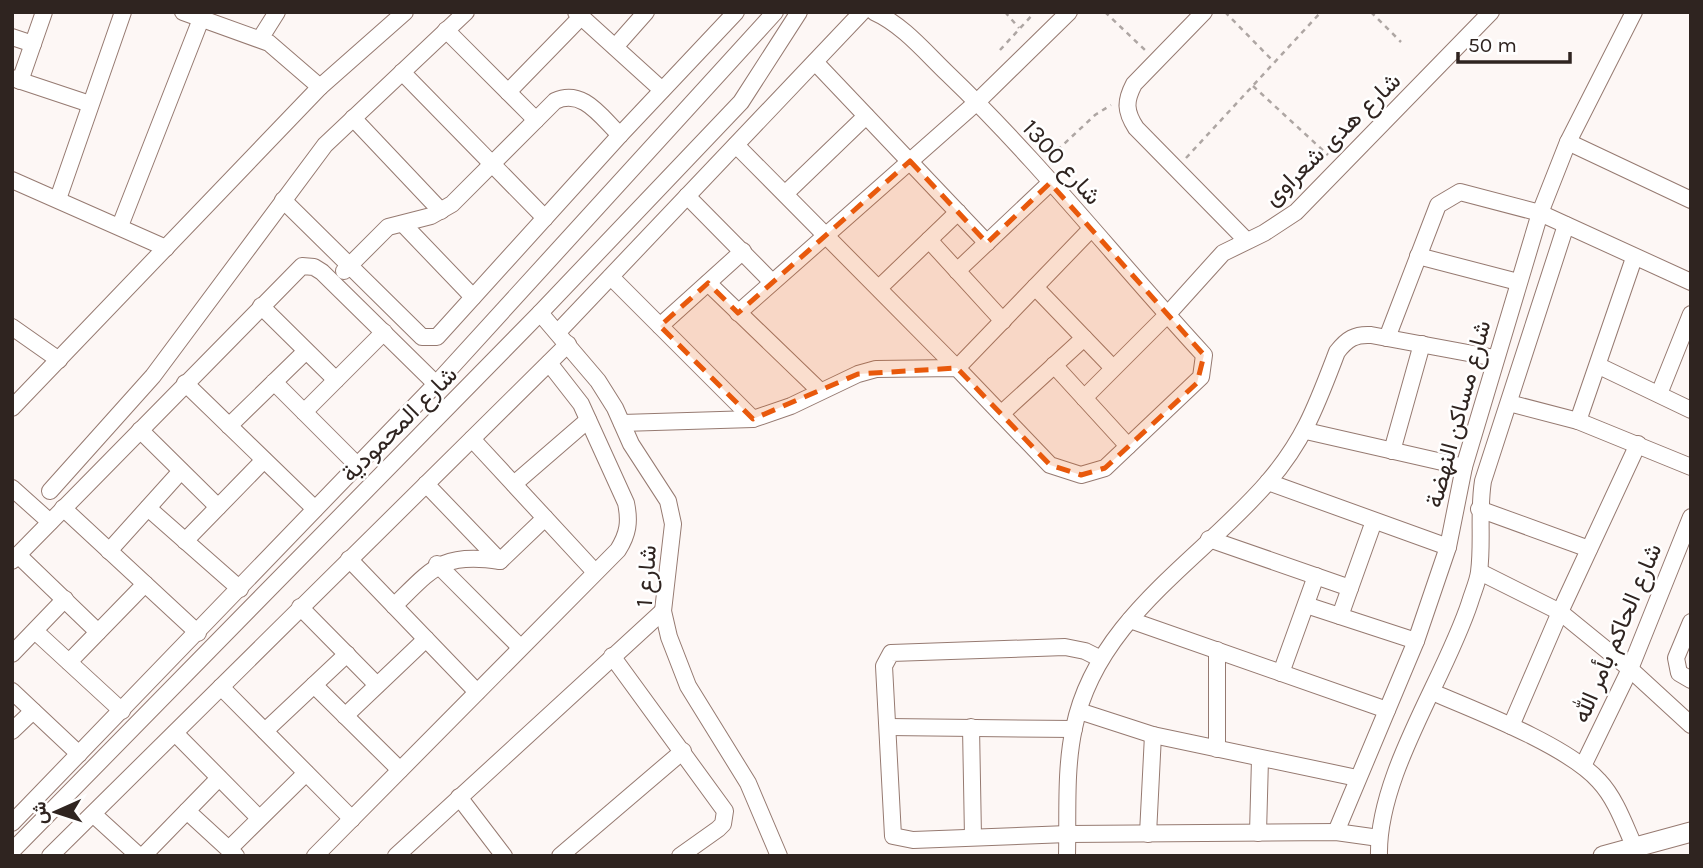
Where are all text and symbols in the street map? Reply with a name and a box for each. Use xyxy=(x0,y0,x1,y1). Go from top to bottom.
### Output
scale bar xyxy=(1458,21,1570,65)
text: 50 m xyxy=(1468,33,1517,57)
street label: شارع هدى شعراوى xyxy=(1258,67,1408,213)
street label: شارع 1300 xyxy=(1015,114,1107,212)
street label: شارع مساكن النهضة xyxy=(1420,317,1498,511)
street label: شارع المحمودية xyxy=(335,360,464,489)
street label: شارع الحاكم بأمر الله xyxy=(1567,539,1669,728)
street label: شارع 1 xyxy=(630,544,664,608)
north arrow xyxy=(21,777,91,847)
text: ش xyxy=(28,801,52,825)

